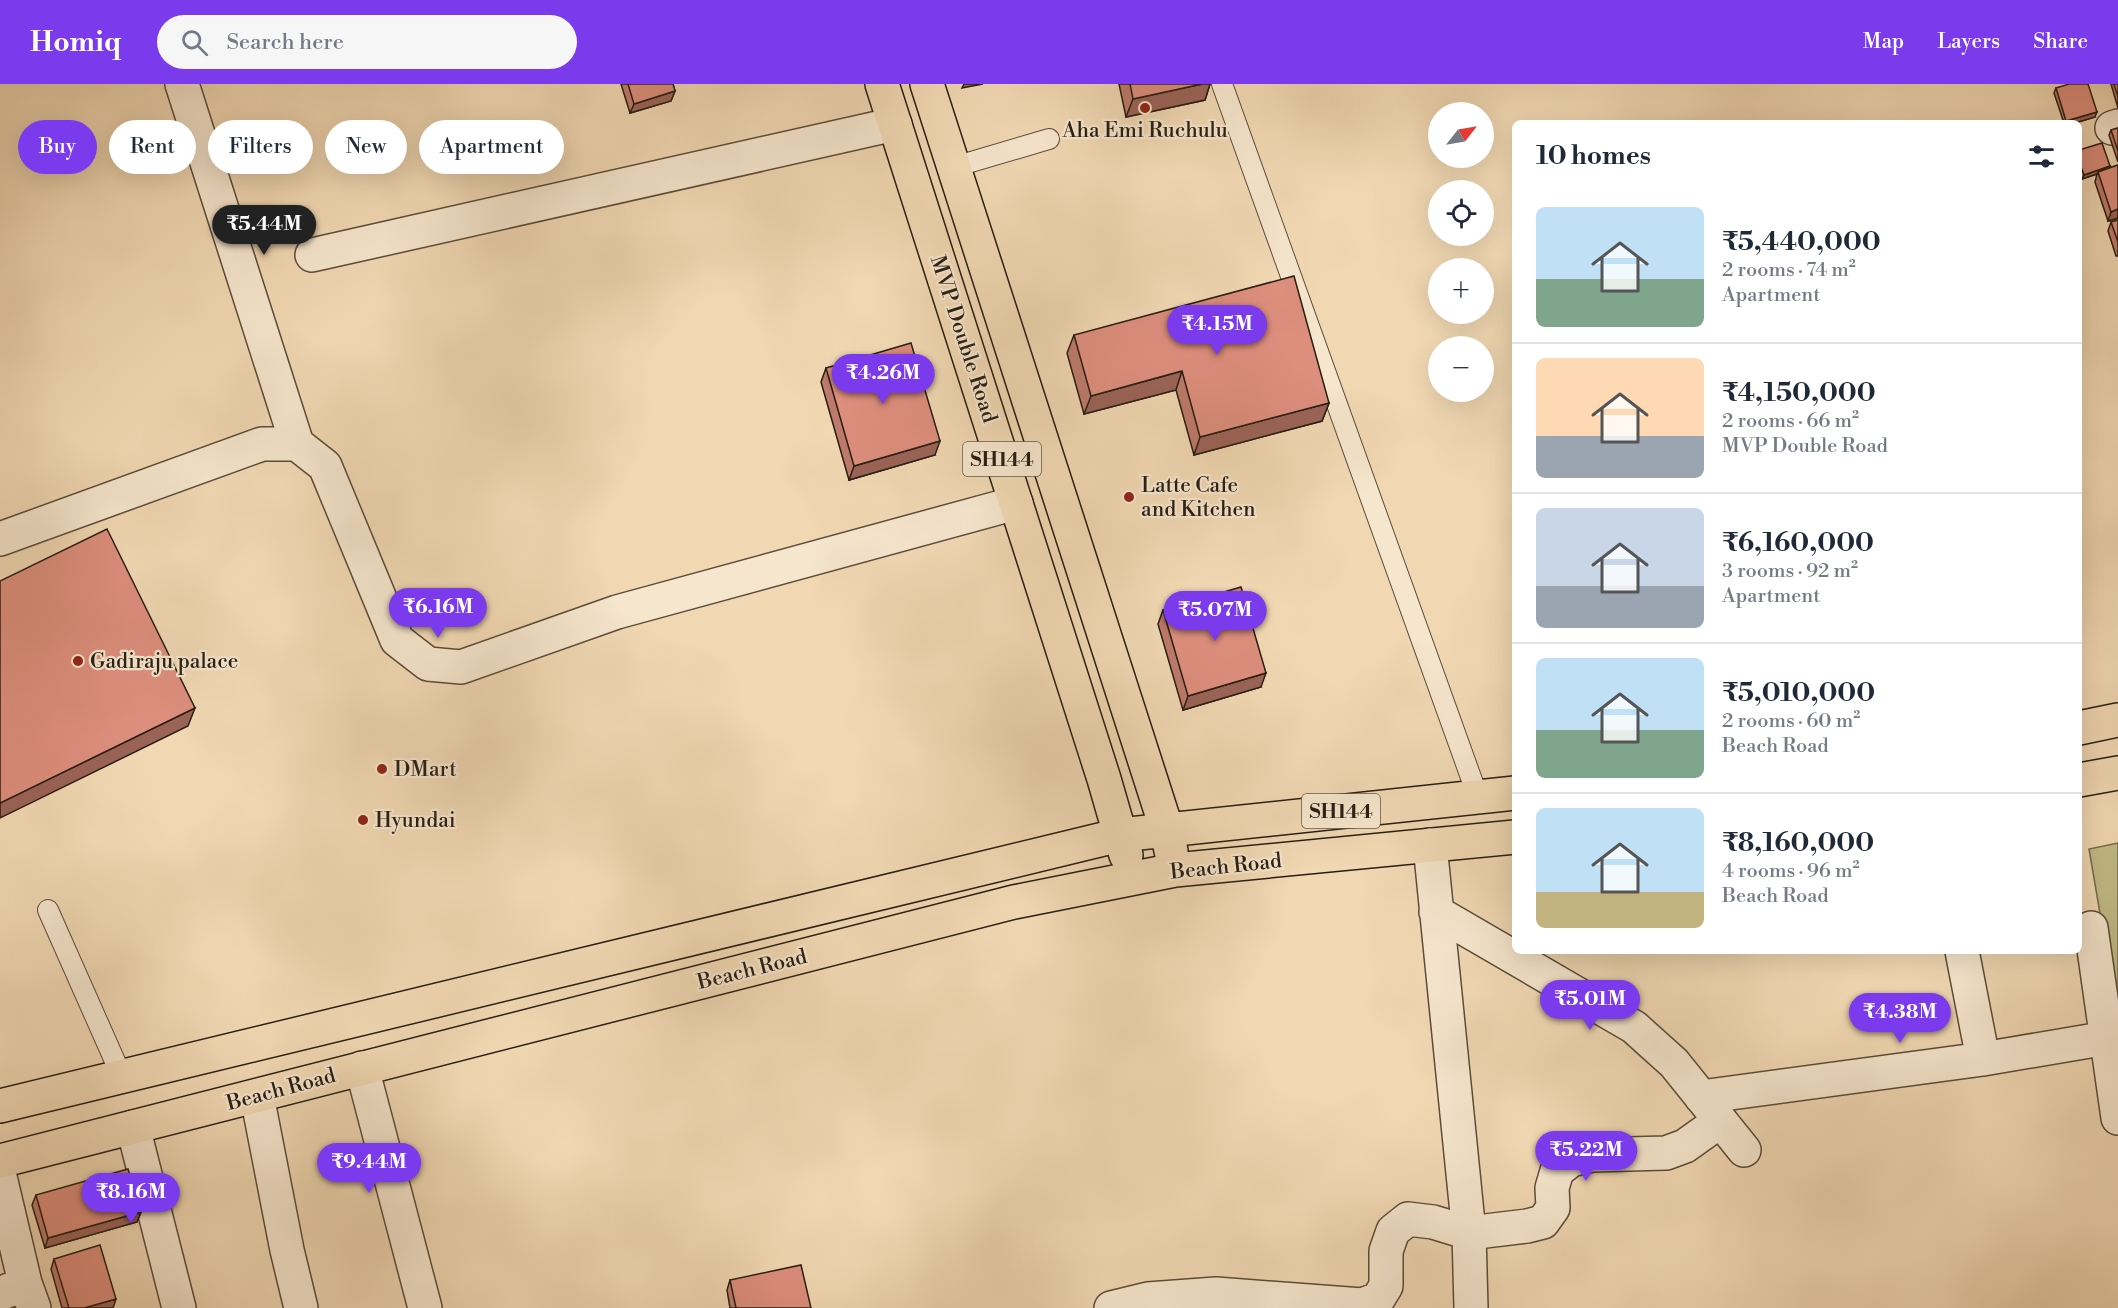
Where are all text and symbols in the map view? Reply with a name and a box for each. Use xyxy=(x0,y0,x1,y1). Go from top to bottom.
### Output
search box xyxy=(157,15,577,69)
text: Homiq xyxy=(30,25,121,60)
icon: search xyxy=(178,26,211,59)
text: Search here xyxy=(226,29,344,56)
text: Map xyxy=(1863,29,1904,55)
text: Layers xyxy=(1937,29,2000,55)
text: Share xyxy=(2033,29,2088,55)
marker: Aha Emi Ruchulu xyxy=(1138,101,1152,115)
north arrow xyxy=(1428,102,1494,168)
map controls xyxy=(1428,102,1494,402)
place label: Aha Emi Ruchulu xyxy=(1061,118,1228,144)
chip: Buy xyxy=(18,120,97,174)
chip: Rent xyxy=(109,120,196,174)
chip: Filters xyxy=(208,120,313,174)
chip: New xyxy=(325,120,407,174)
chip: Apartment xyxy=(419,120,564,174)
text: 10 homes xyxy=(1536,140,1651,172)
icon: filters xyxy=(2025,140,2058,173)
button: locate xyxy=(1428,180,1494,246)
pin: ₹5.44M xyxy=(215,205,313,256)
text: ₹5.44M xyxy=(226,212,302,237)
text: ₹5,440,000 xyxy=(1722,226,1881,258)
icon: home xyxy=(1584,231,1656,303)
street label: MVP Double Road xyxy=(924,252,1002,426)
button: + xyxy=(1428,258,1494,324)
text: 2 rooms · 74 m² xyxy=(1722,258,1856,283)
text: Apartment xyxy=(1722,283,1820,308)
pin: ₹4.15M xyxy=(1168,305,1266,356)
text: ₹4.15M xyxy=(1181,312,1253,337)
button: − xyxy=(1428,336,1494,402)
pin: ₹4.26M xyxy=(834,354,932,405)
text: ₹4.26M xyxy=(846,361,920,386)
text: ₹4,150,000 xyxy=(1722,377,1876,409)
icon: home xyxy=(1584,382,1656,454)
text: 2 rooms · 66 m² xyxy=(1722,409,1859,434)
text: MVP Double Road xyxy=(1722,434,1888,459)
road number: SH144 xyxy=(963,442,1041,476)
place label: Latte Cafe and Kitchen xyxy=(1141,473,1256,523)
marker: Latte Cafe and Kitchen xyxy=(1122,490,1136,504)
text: ₹6,160,000 xyxy=(1722,527,1874,559)
icon: home xyxy=(1584,532,1656,604)
text: 3 rooms · 92 m² xyxy=(1722,559,1858,584)
text: Apartment xyxy=(1722,584,1820,609)
pin: ₹6.16M xyxy=(389,588,487,639)
pin: ₹5.07M xyxy=(1166,591,1264,642)
text: ₹6.16M xyxy=(403,595,473,620)
text: ₹5.07M xyxy=(1178,598,1252,623)
place label: Gadiraju palace xyxy=(90,649,238,675)
marker: Gadiraju palace xyxy=(71,654,85,668)
text: ₹5,010,000 xyxy=(1722,677,1875,709)
icon: home xyxy=(1584,682,1656,754)
text: 2 rooms · 60 m² xyxy=(1722,709,1860,734)
text: Beach Road xyxy=(1722,734,1829,759)
place label: DMart xyxy=(394,757,457,783)
marker: DMart xyxy=(375,762,389,776)
road number: SH144 xyxy=(1302,794,1380,828)
place label: Hyundai xyxy=(375,808,456,834)
marker: Hyundai xyxy=(356,813,370,827)
text: ₹8,160,000 xyxy=(1722,827,1874,859)
icon: home xyxy=(1584,832,1656,904)
street label: Beach Road xyxy=(1168,848,1283,886)
text: 4 rooms · 96 m² xyxy=(1722,859,1860,884)
text: Beach Road xyxy=(1722,884,1829,909)
street label: Beach Road xyxy=(694,944,810,996)
pin: ₹5.01M xyxy=(1541,980,1639,1031)
text: ₹5.01M xyxy=(1554,987,1626,1012)
pin: ₹4.38M xyxy=(1851,993,1949,1044)
text: ₹4.38M xyxy=(1863,1000,1937,1025)
street label: Beach Road xyxy=(223,1063,339,1117)
pin: ₹5.22M xyxy=(1537,1131,1635,1182)
text: ₹5.22M xyxy=(1549,1138,1623,1163)
pin: ₹9.44M xyxy=(320,1143,418,1194)
text: ₹9.44M xyxy=(331,1150,407,1175)
pin: ₹8.16M xyxy=(82,1173,180,1224)
text: ₹8.16M xyxy=(96,1180,166,1205)

